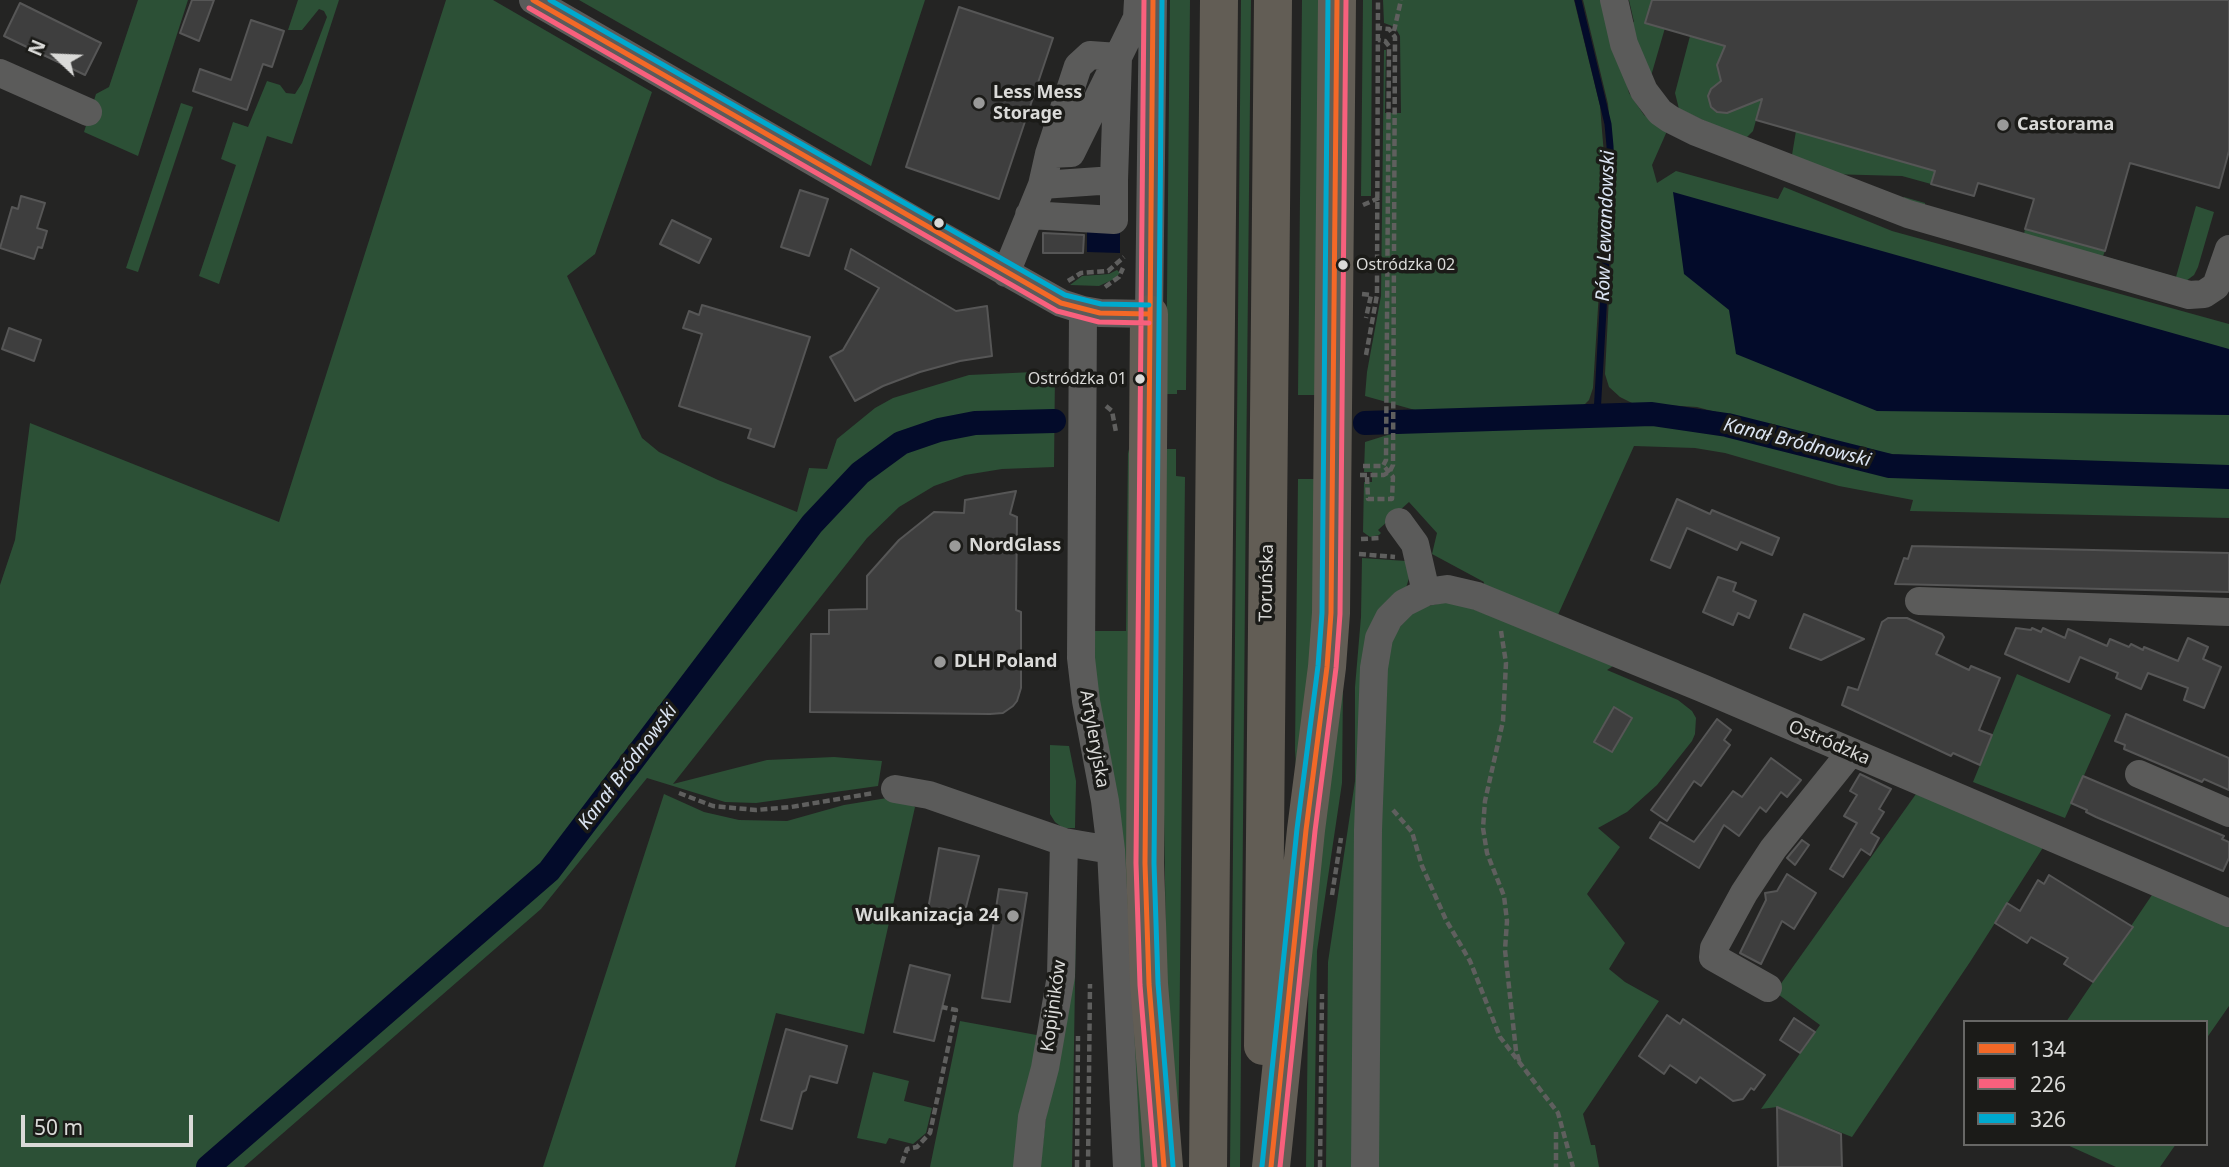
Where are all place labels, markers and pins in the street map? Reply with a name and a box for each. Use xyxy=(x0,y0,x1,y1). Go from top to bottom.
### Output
place label: Less Mess Storage xyxy=(993,82,1082,124)
marker: Less Mess Storage xyxy=(971,95,987,111)
place label: Castorama xyxy=(2017,114,2114,136)
marker: Castorama xyxy=(1995,117,2011,133)
unlabelled marker xyxy=(932,216,946,230)
place label: Ostródzka 02 xyxy=(1356,255,1455,275)
marker: Ostródzka 02 xyxy=(1336,258,1350,272)
place label: Ostródzka 01 xyxy=(1028,369,1127,389)
marker: Ostródzka 01 xyxy=(1133,372,1147,386)
place label: NordGlass xyxy=(969,535,1061,557)
marker: NordGlass xyxy=(947,538,963,554)
place label: DLH Poland xyxy=(954,651,1057,673)
marker: DLH Poland xyxy=(932,654,948,670)
place label: Wulkanizacja 24 xyxy=(855,905,999,927)
marker: Wulkanizacja 24 xyxy=(1005,908,1021,924)

